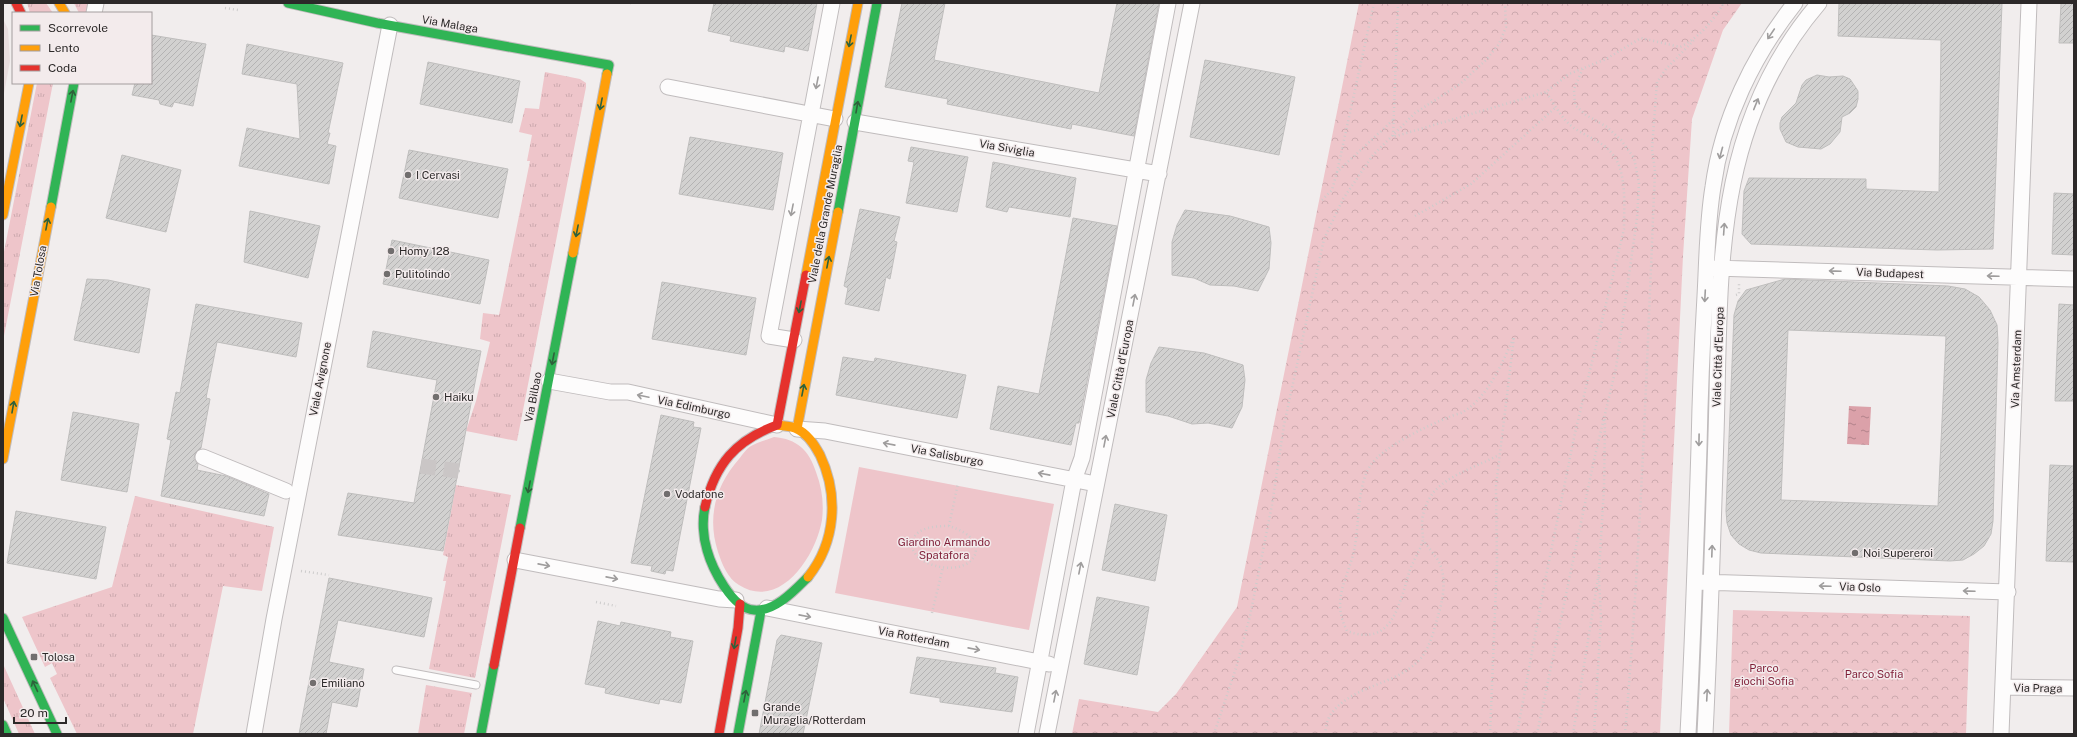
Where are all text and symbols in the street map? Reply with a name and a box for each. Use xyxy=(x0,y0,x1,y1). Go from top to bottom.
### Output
legend xyxy=(12,12,152,84)
street label: Via Malaga xyxy=(421,13,479,35)
text: Scorrevole xyxy=(48,21,108,35)
one-way arrow xyxy=(1767,29,1776,40)
one-way arrow xyxy=(846,34,854,47)
text: Lento xyxy=(48,41,80,55)
text: Coda xyxy=(48,61,77,75)
one-way arrow xyxy=(812,76,820,89)
one-way arrow xyxy=(68,90,76,103)
one-way arrow xyxy=(596,97,604,110)
one-way arrow xyxy=(1753,98,1761,110)
one-way arrow xyxy=(854,101,862,114)
one-way arrow xyxy=(17,114,25,127)
street label: Via Siviglia xyxy=(978,137,1036,159)
street label: Viale della Grande Muraglia xyxy=(806,144,844,284)
one-way arrow xyxy=(1716,147,1724,160)
place label: I Cervasi xyxy=(416,169,460,181)
marker: I Cervasi xyxy=(403,170,413,180)
one-way arrow xyxy=(788,203,796,216)
one-way arrow xyxy=(43,218,51,231)
one-way arrow xyxy=(1721,223,1728,236)
one-way arrow xyxy=(572,224,580,237)
street label: Via Tolosa xyxy=(28,244,48,298)
place label: Homy 128 xyxy=(399,245,450,257)
marker: Homy 128 xyxy=(386,246,396,256)
one-way arrow xyxy=(824,256,832,269)
street label: Via Budapest xyxy=(1856,266,1924,280)
one-way arrow xyxy=(1829,267,1842,275)
place label: Pulitolindo xyxy=(395,268,450,280)
marker: Pulitolindo xyxy=(382,269,392,279)
one-way arrow xyxy=(1987,272,2000,280)
one-way arrow xyxy=(1701,289,1708,302)
one-way arrow xyxy=(1130,293,1138,306)
one-way arrow xyxy=(796,300,804,313)
street label: Viale Città d'Europa xyxy=(1710,307,1726,407)
street label: Viale Città d'Europa xyxy=(1105,319,1135,419)
street label: Via Amsterdam xyxy=(2009,330,2023,408)
street label: Viale Avignone xyxy=(307,341,333,417)
one-way arrow xyxy=(549,352,557,365)
street label: Via Bilbao xyxy=(522,371,544,423)
one-way arrow xyxy=(800,384,808,397)
place label: Haiku xyxy=(444,391,474,403)
one-way arrow xyxy=(637,391,650,399)
marker: Haiku xyxy=(431,392,441,402)
street label: Via Edimburgo xyxy=(656,393,732,421)
one-way arrow xyxy=(9,400,17,413)
one-way arrow xyxy=(1695,433,1703,446)
one-way arrow xyxy=(1102,435,1110,448)
one-way arrow xyxy=(883,439,896,447)
street label: Via Salisburgo xyxy=(910,442,984,468)
one-way arrow xyxy=(1038,470,1051,478)
one-way arrow xyxy=(524,480,532,493)
place label: Vodafone xyxy=(675,488,724,500)
marker: Vodafone xyxy=(662,489,672,499)
park label: Giardino Armando Spatafora xyxy=(898,536,990,561)
one-way arrow xyxy=(1708,545,1716,558)
place label: Noi Supereroi xyxy=(1863,547,1933,559)
marker: Noi Supereroi xyxy=(1850,548,1860,558)
one-way arrow xyxy=(538,562,551,570)
one-way arrow xyxy=(1076,562,1084,575)
one-way arrow xyxy=(605,575,618,583)
street label: Via Oslo xyxy=(1839,580,1881,594)
one-way arrow xyxy=(1819,582,1832,589)
one-way arrow xyxy=(1963,587,1976,594)
one-way arrow xyxy=(798,612,811,620)
street label: Via Rotterdam xyxy=(877,624,951,650)
one-way arrow xyxy=(731,636,739,649)
one-way arrow xyxy=(967,646,980,654)
place label: Tolosa xyxy=(42,651,75,663)
marker: Tolosa xyxy=(29,652,39,662)
park label: Parco giochi Sofia xyxy=(1734,662,1794,687)
park label: Parco Sofia xyxy=(1845,668,1903,680)
place label: Emiliano xyxy=(321,677,365,689)
marker: Emiliano xyxy=(308,678,318,688)
one-way arrow xyxy=(31,680,38,692)
street label: Via Praga xyxy=(2013,682,2063,694)
one-way arrow xyxy=(1704,689,1711,702)
one-way arrow xyxy=(742,690,750,703)
one-way arrow xyxy=(1051,690,1059,703)
scale bar xyxy=(14,699,66,725)
place label: Grande Muraglia/Rotterdam xyxy=(763,701,866,726)
text: 20 m xyxy=(20,706,48,720)
marker: Grande Muraglia/Rotterdam xyxy=(750,708,760,718)

